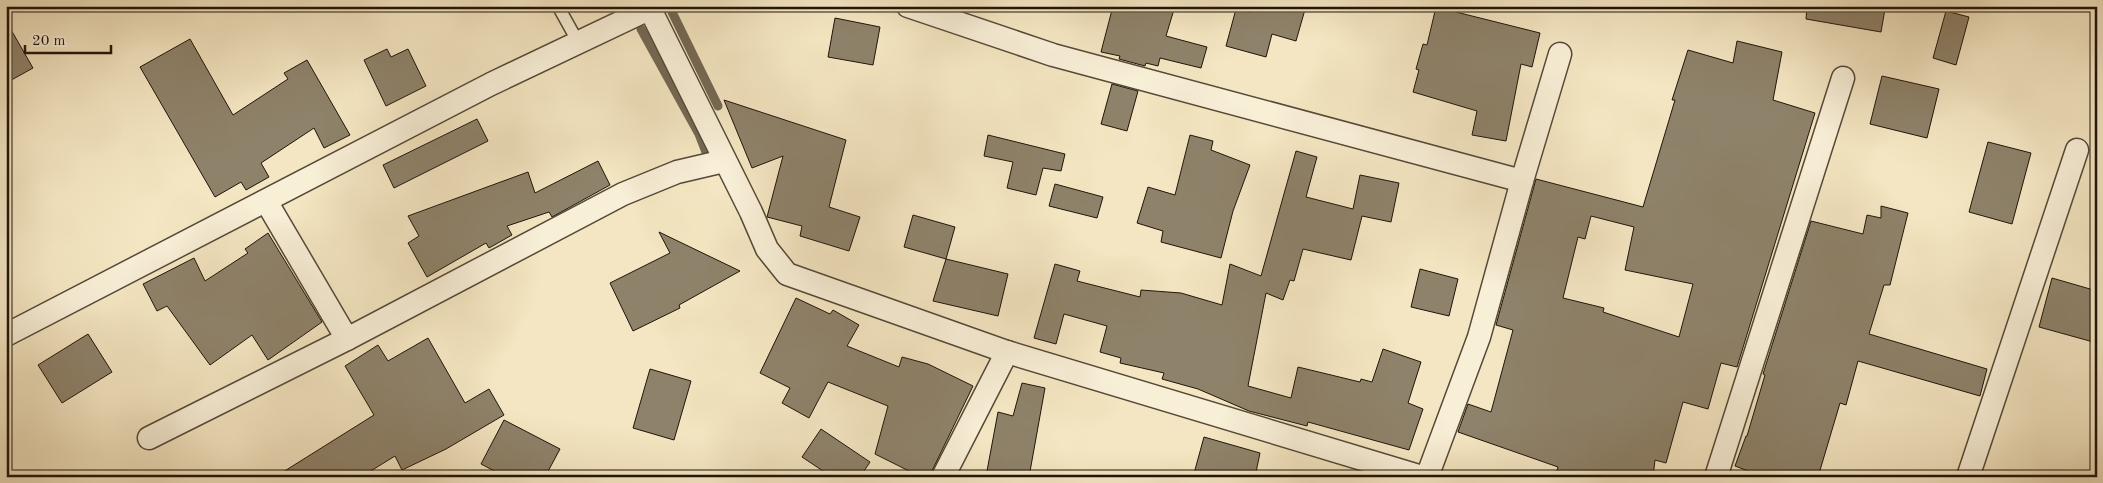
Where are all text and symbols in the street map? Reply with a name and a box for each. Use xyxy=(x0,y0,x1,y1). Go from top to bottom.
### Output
scale bar xyxy=(25,22,111,54)
text: 20 m xyxy=(32,34,66,49)

